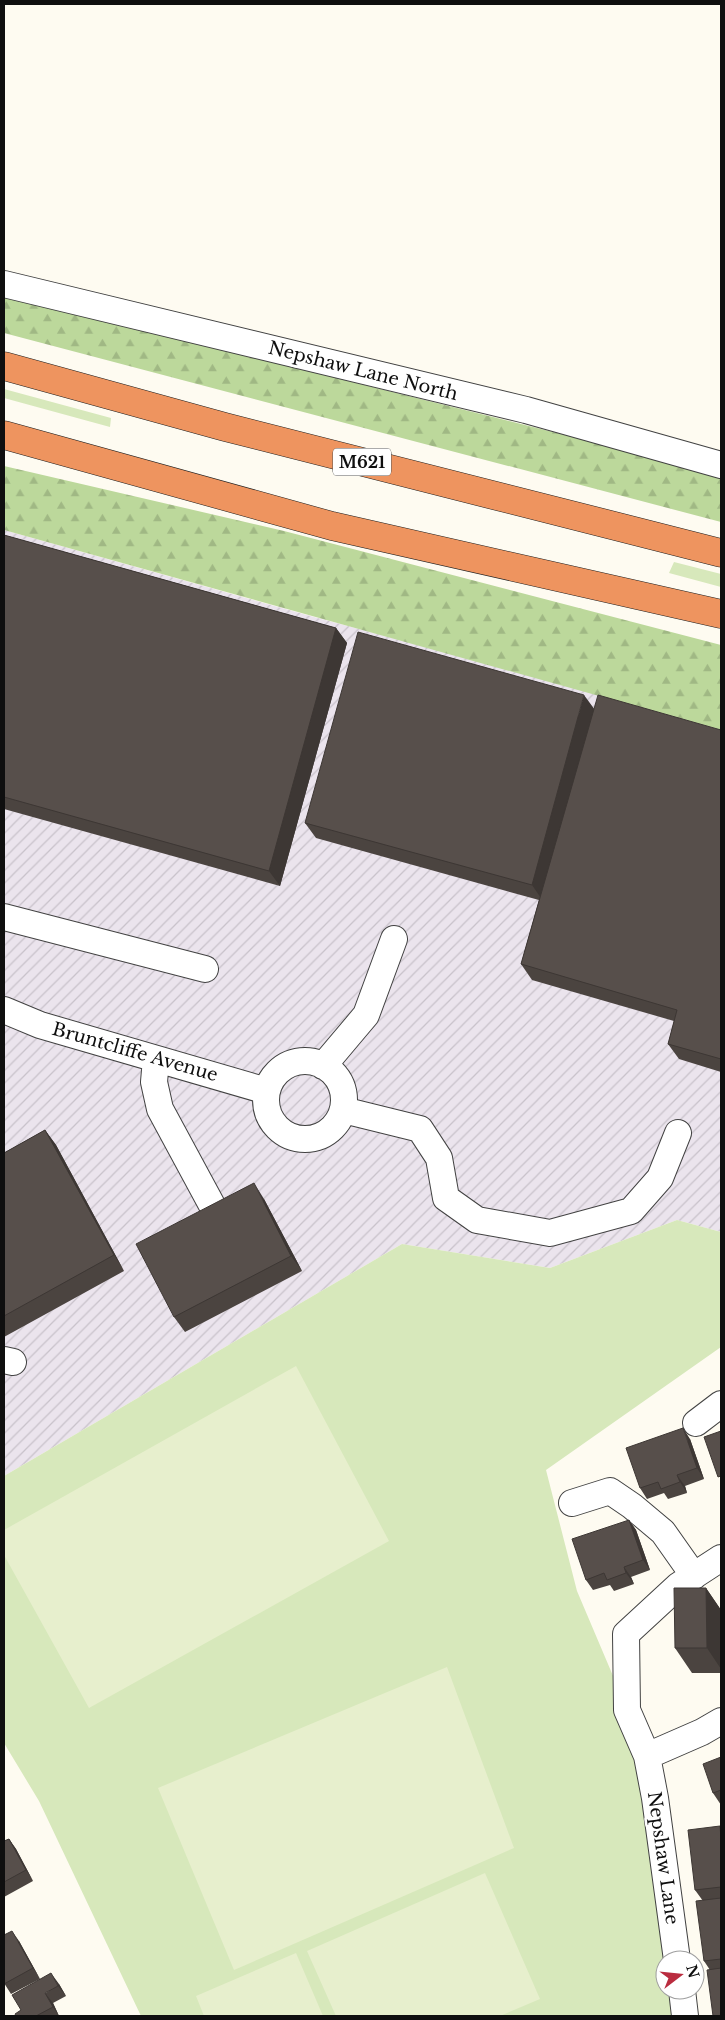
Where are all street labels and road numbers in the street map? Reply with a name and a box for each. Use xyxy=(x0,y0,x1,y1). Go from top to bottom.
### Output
street label: Nepshaw Lane North xyxy=(266,337,460,405)
road number: M621 xyxy=(333,448,391,476)
street label: Bruntcliffe Avenue xyxy=(50,1018,220,1086)
street label: Nepshaw Lane xyxy=(643,1790,683,1926)

